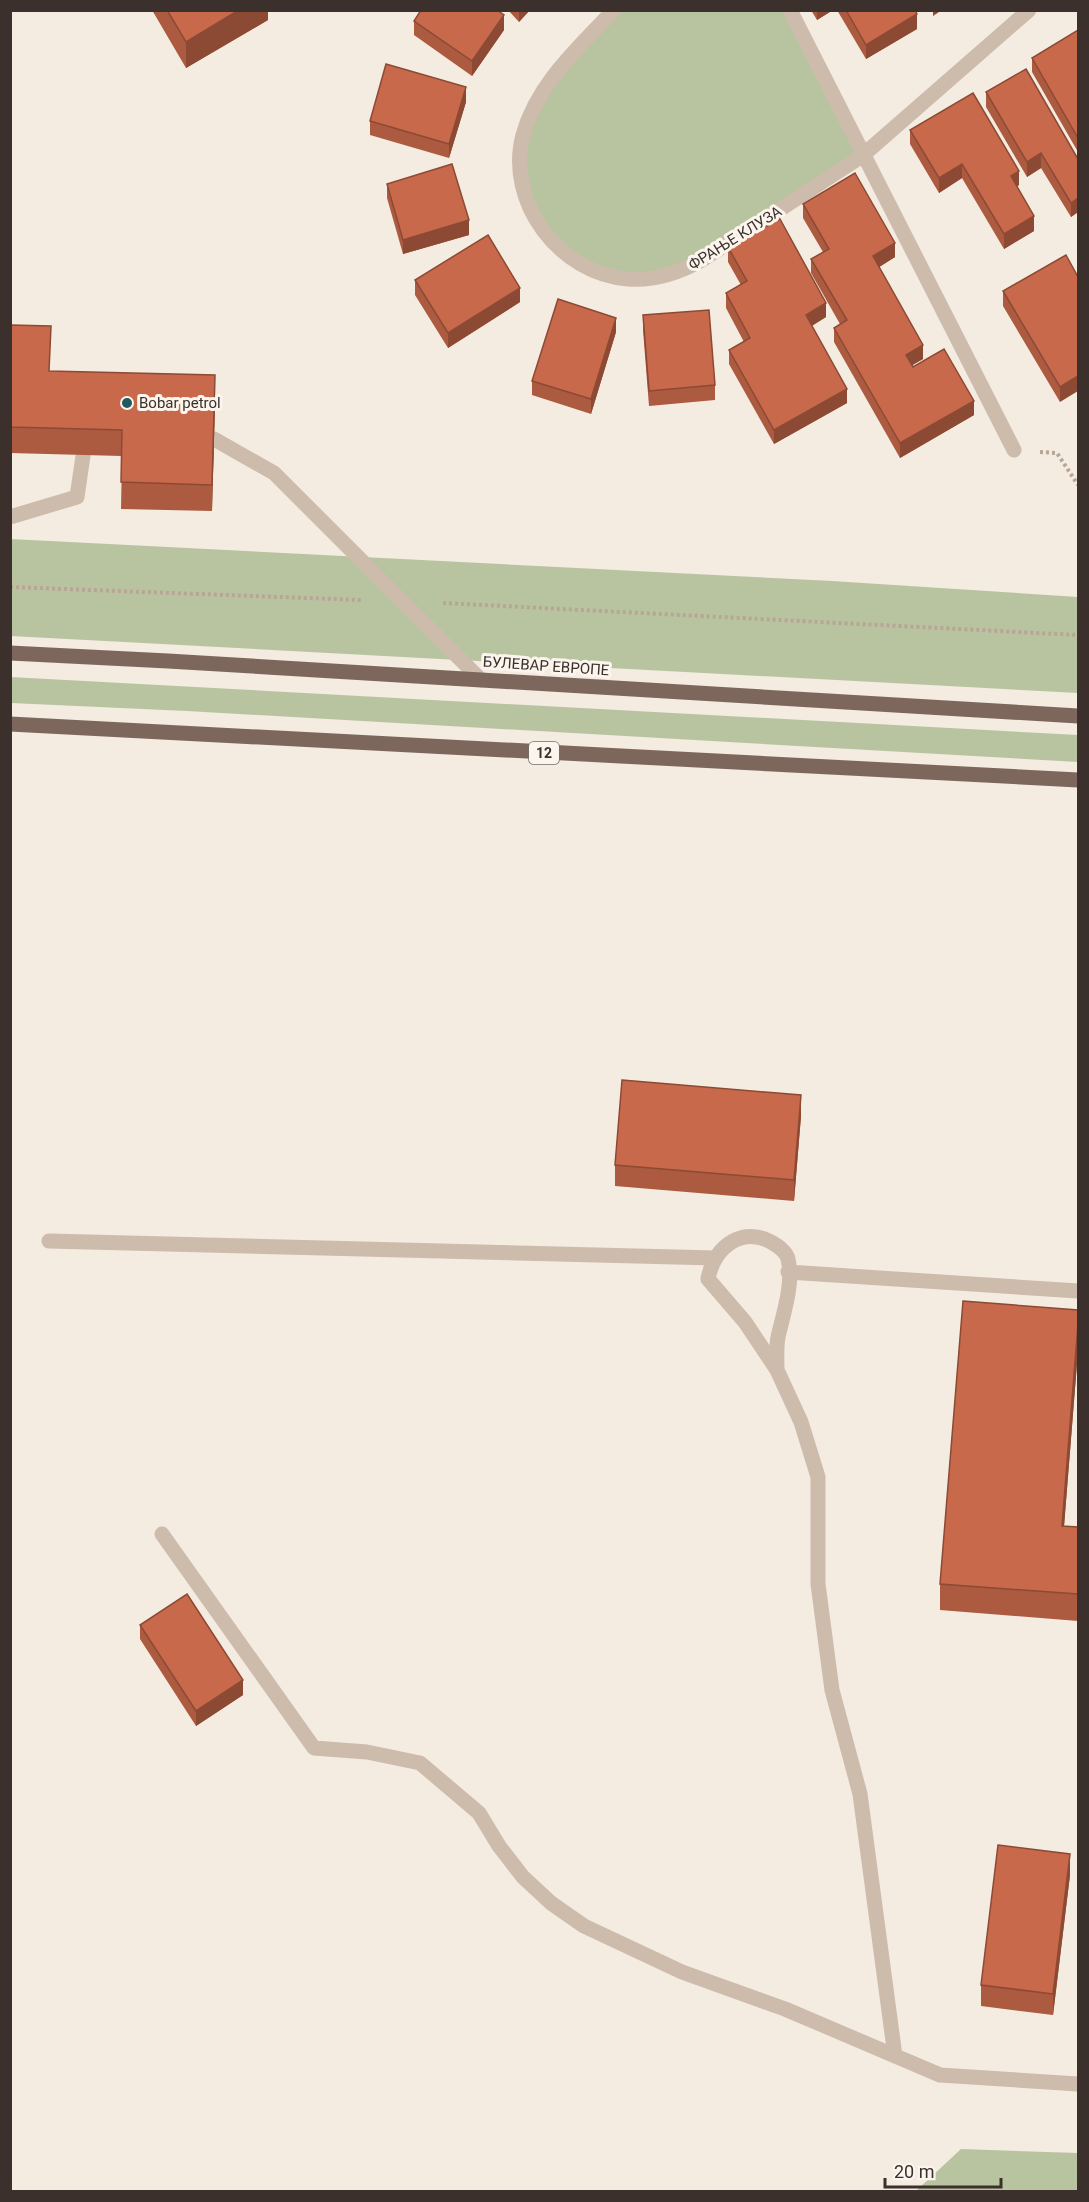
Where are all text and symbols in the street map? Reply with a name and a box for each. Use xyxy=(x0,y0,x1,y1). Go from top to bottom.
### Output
street label: ФРАЊЕ КЛУЗА xyxy=(685,202,785,274)
place label: Bobar petrol xyxy=(139,394,221,412)
marker: Bobar petrol xyxy=(120,396,134,410)
street label: БУЛЕВАР ЕВРОПЕ xyxy=(482,653,610,679)
road number: 12 xyxy=(529,742,559,764)
scale bar xyxy=(885,2151,1000,2189)
text: 20 m xyxy=(894,2161,934,2182)

